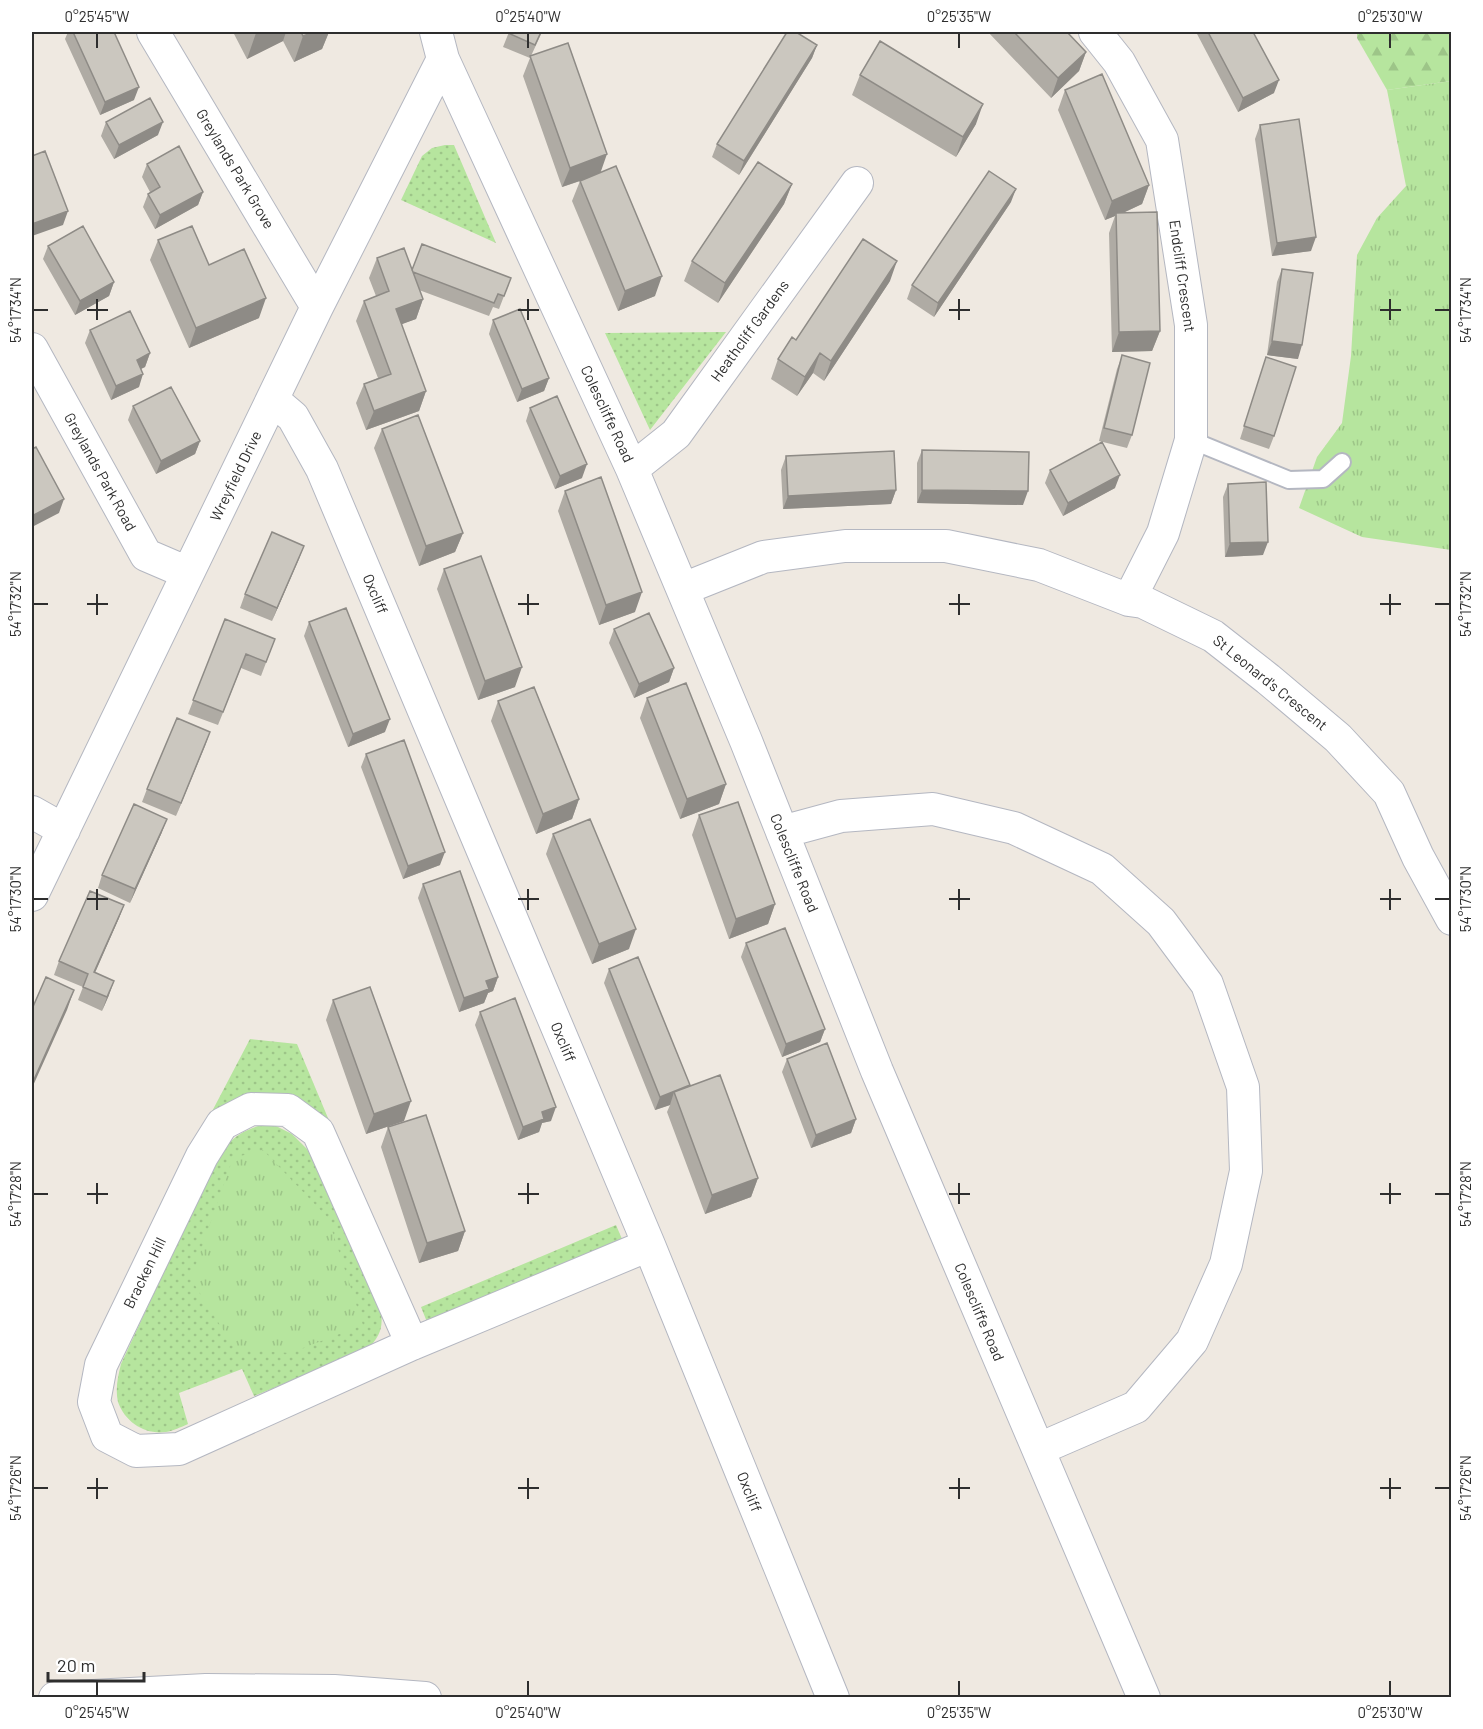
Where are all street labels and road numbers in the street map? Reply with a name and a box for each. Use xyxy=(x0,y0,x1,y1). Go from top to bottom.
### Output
street label: Greylands Park Grove xyxy=(193,105,279,232)
street label: Endcliff Crescent xyxy=(1166,219,1200,333)
street label: Heathcliff Gardens xyxy=(706,276,792,385)
street label: Colescliffe Road xyxy=(578,362,638,465)
street label: Greylands Park Road xyxy=(61,409,141,534)
street label: Wreyfield Drive xyxy=(205,427,265,524)
street label: Oxcliff xyxy=(359,571,392,616)
street label: St Leonard's Crescent xyxy=(1210,631,1331,734)
street label: Colescliffe Road xyxy=(767,811,823,915)
street label: Oxcliff xyxy=(547,1019,580,1064)
street label: Bracken Hill xyxy=(119,1234,169,1311)
street label: Colescliffe Road xyxy=(951,1260,1009,1363)
street label: Oxcliff xyxy=(734,1469,766,1514)

